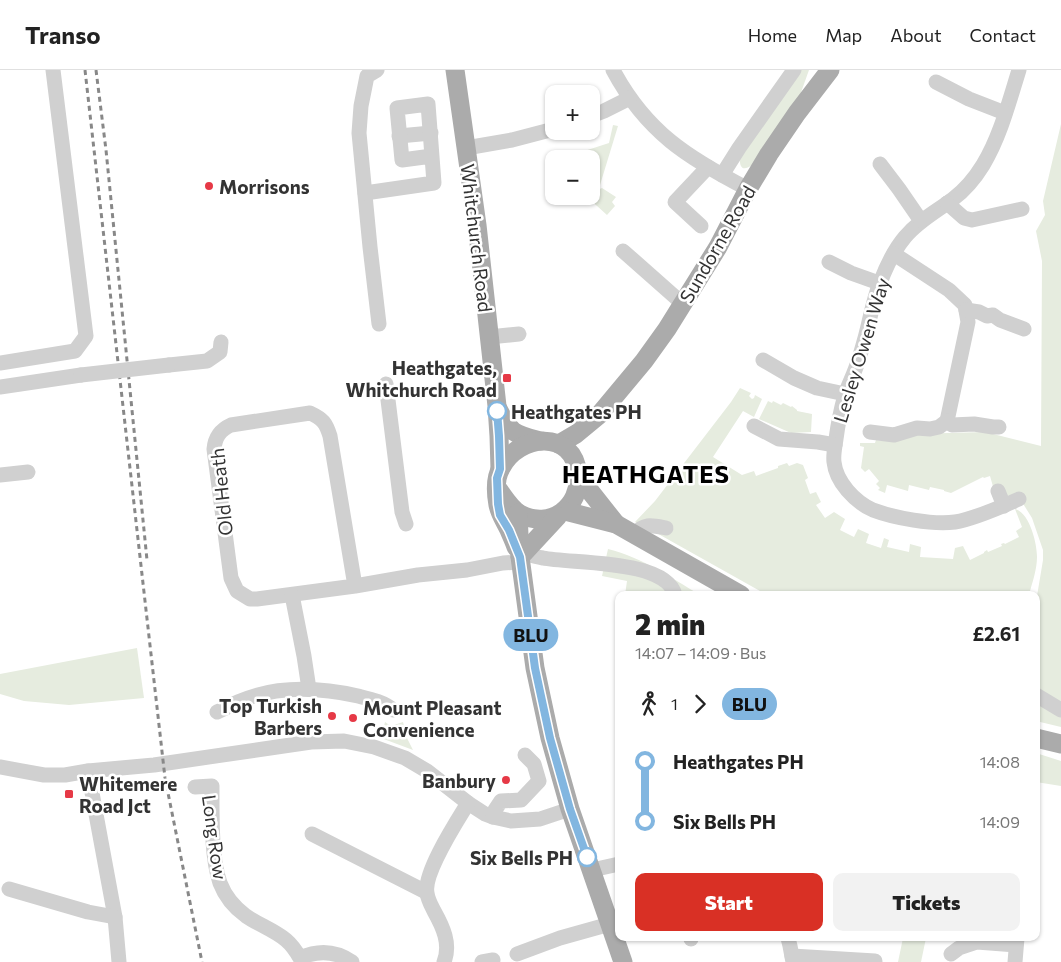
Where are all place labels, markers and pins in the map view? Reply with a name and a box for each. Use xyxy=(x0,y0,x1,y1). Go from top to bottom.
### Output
place label: Morrisons xyxy=(219,175,310,198)
marker: Morrisons xyxy=(203,180,215,192)
place label: Heathgates, Whitchurch Road xyxy=(345,356,497,401)
marker: Heathgates, Whitchurch Road xyxy=(501,372,513,384)
place label: Heathgates PH xyxy=(511,400,642,423)
marker: Heathgates PH xyxy=(487,401,507,421)
place label: Top Turkish Barbers xyxy=(219,694,322,739)
place label: Mount Pleasant Convenience xyxy=(363,696,501,741)
marker: Top Turkish Barbers xyxy=(326,710,338,722)
marker: Mount Pleasant Convenience xyxy=(347,712,359,724)
place label: Banbury xyxy=(422,769,497,792)
place label: Whitemere Road Jct xyxy=(79,772,177,817)
marker: Banbury xyxy=(500,774,512,786)
marker: Whitemere Road Jct xyxy=(63,788,75,800)
place label: Six Bells PH xyxy=(470,846,573,869)
marker: Six Bells PH xyxy=(577,847,597,867)

